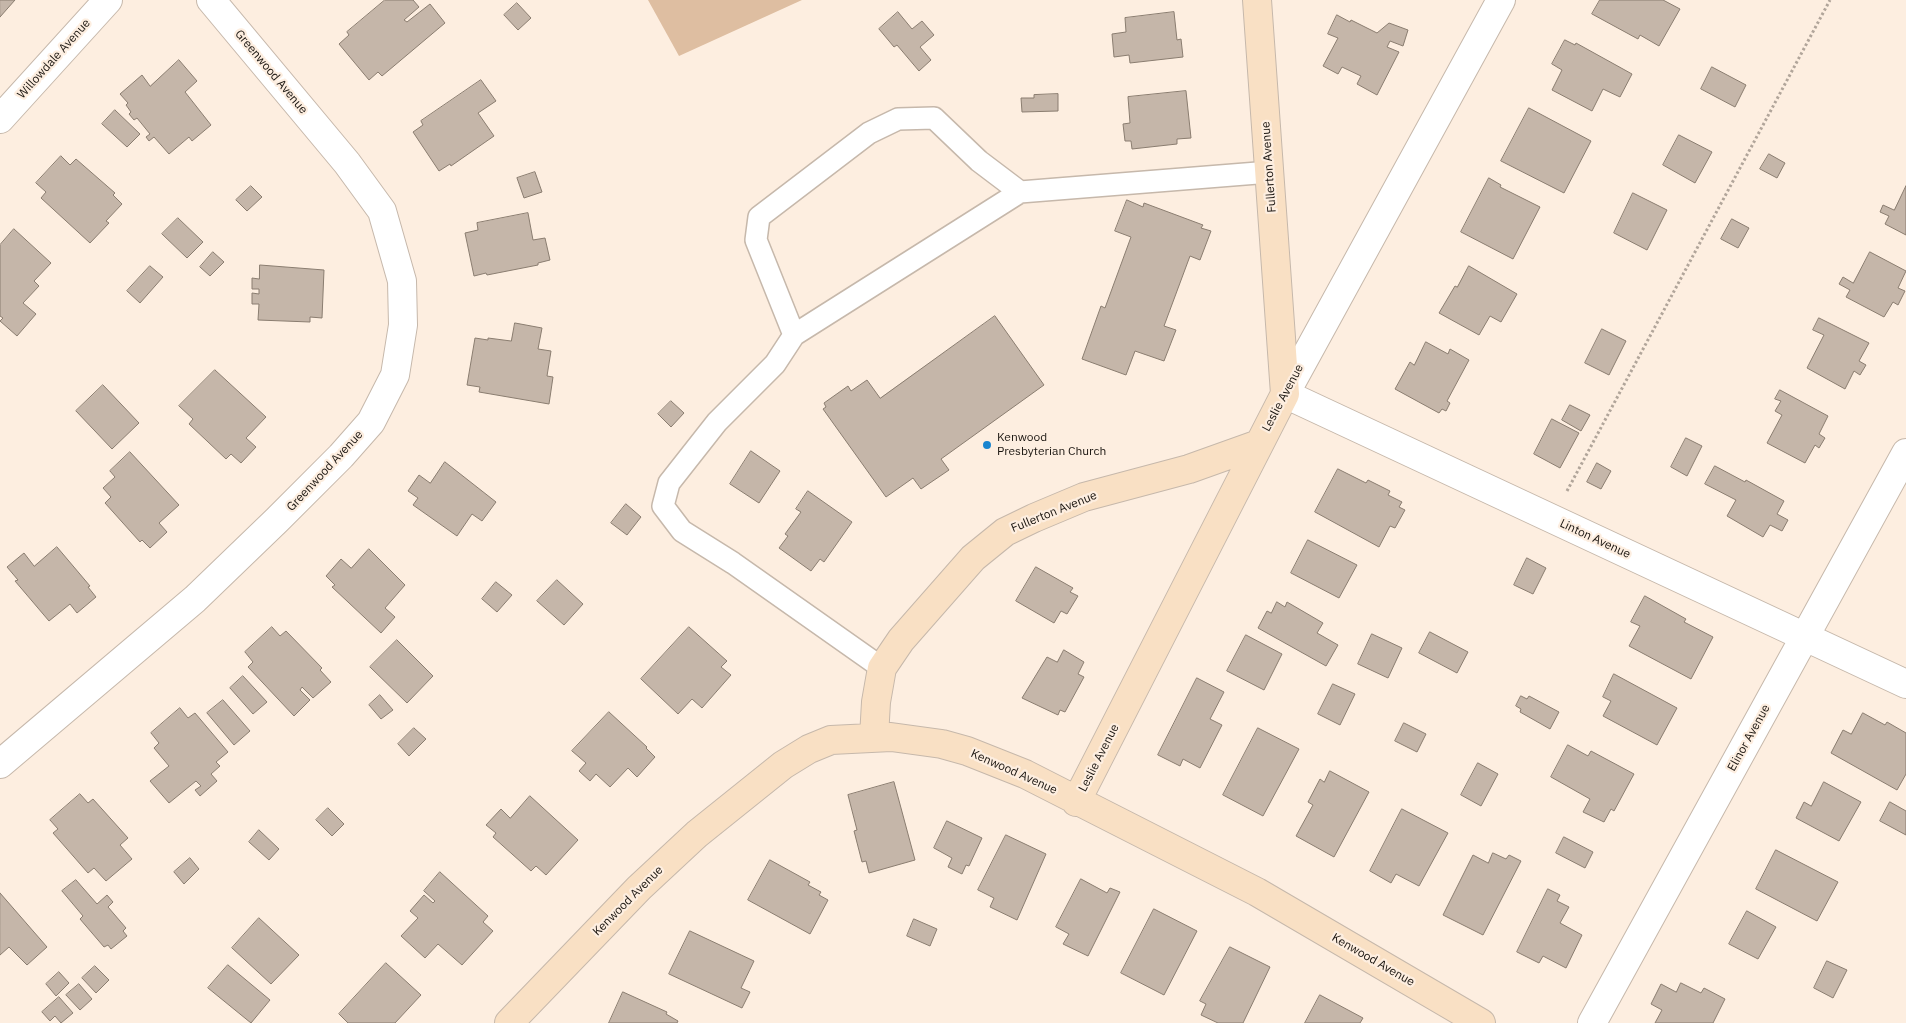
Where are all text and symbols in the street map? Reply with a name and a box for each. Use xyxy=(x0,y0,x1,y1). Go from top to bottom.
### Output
street label: Willowdale Avenue xyxy=(14,16,94,102)
street label: Greenwood Avenue xyxy=(232,27,310,117)
street label: Fullerton Avenue xyxy=(1259,121,1279,213)
street label: Leslie Avenue xyxy=(1259,362,1307,434)
street label: Greenwood Avenue xyxy=(284,428,366,514)
place label: Kenwood Presbyterian Church xyxy=(997,431,1106,459)
marker: Kenwood Presbyterian Church xyxy=(981,439,993,451)
street label: Fullerton Avenue xyxy=(1009,488,1099,536)
street label: Linton Avenue xyxy=(1557,516,1633,562)
street label: Elinor Avenue xyxy=(1725,702,1773,774)
street label: Leslie Avenue xyxy=(1076,722,1122,794)
street label: Kenwood Avenue xyxy=(969,746,1059,798)
street label: Kenwood Avenue xyxy=(590,863,666,939)
street label: Kenwood Avenue xyxy=(1329,930,1417,990)

